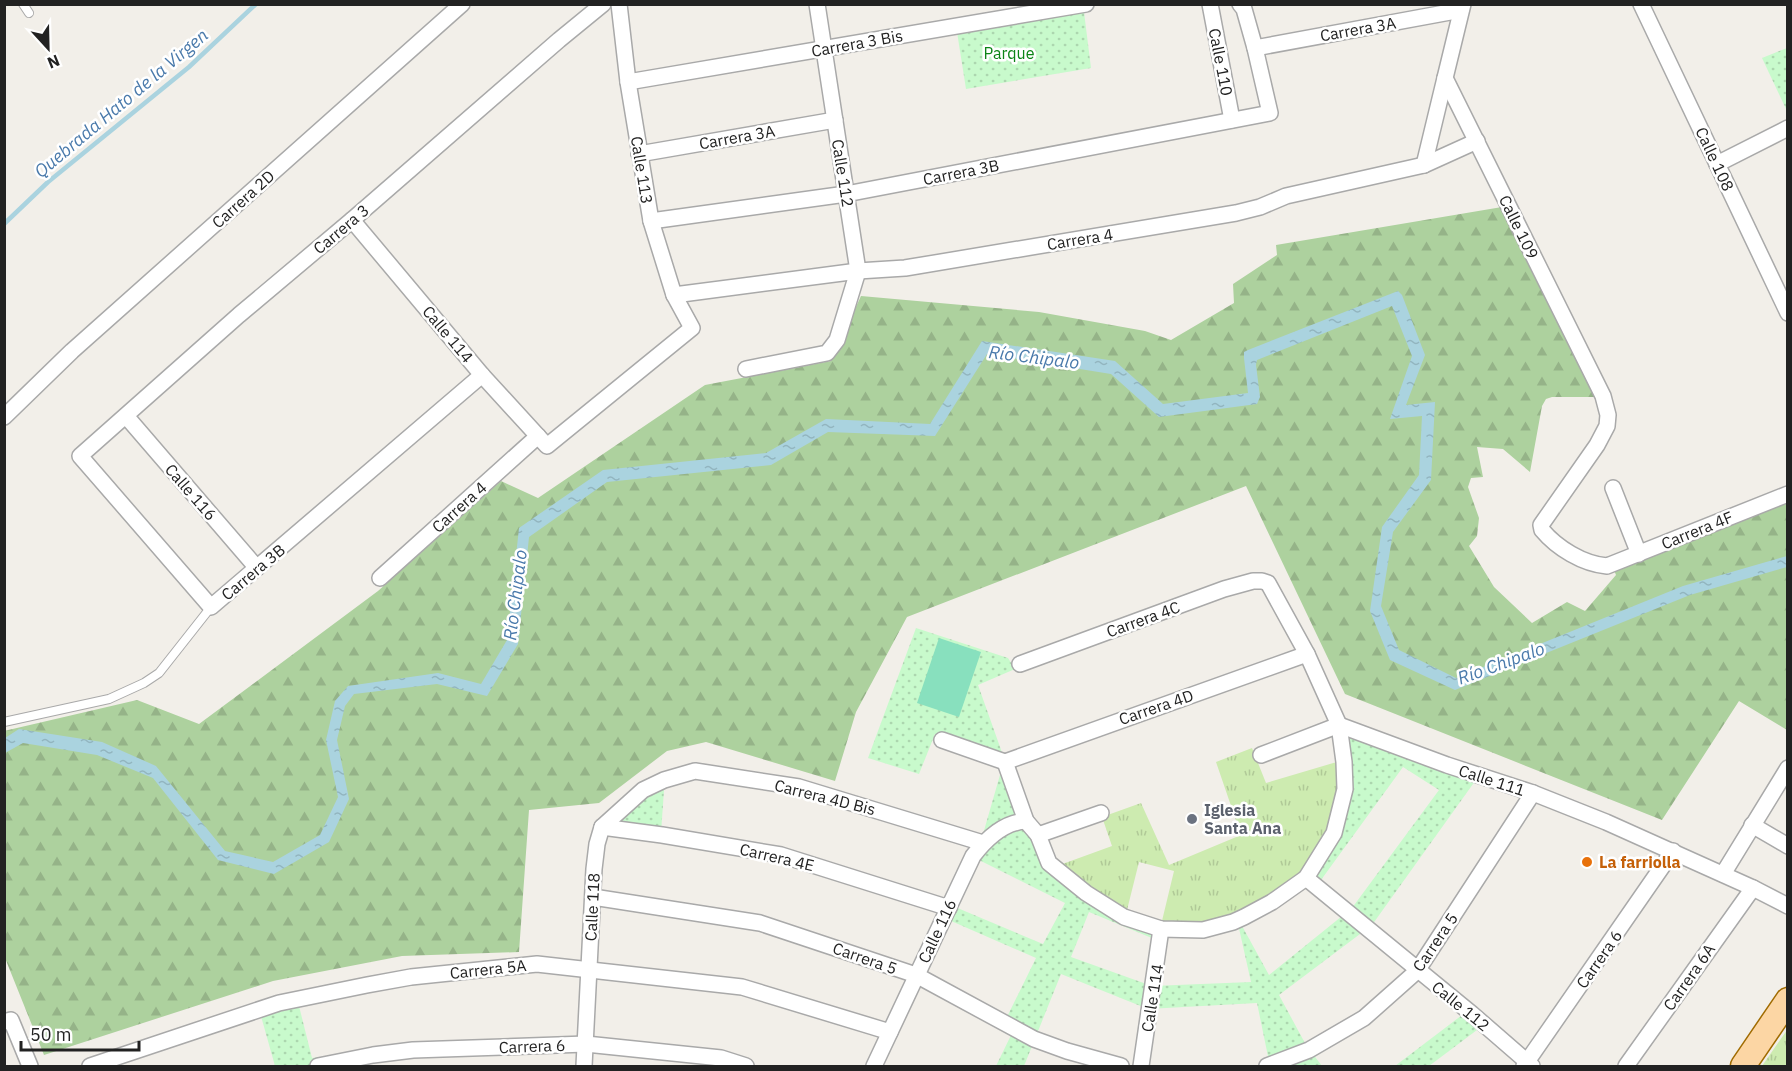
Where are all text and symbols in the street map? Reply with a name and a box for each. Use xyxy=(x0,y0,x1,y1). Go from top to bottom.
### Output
street label: Carrera 3A xyxy=(1318,12,1398,46)
north arrow xyxy=(18,18,78,78)
water label: Quebrada Hato de la Virgen xyxy=(29,23,213,183)
street label: Carrera 3 Bis xyxy=(810,25,904,61)
street label: Calle 110 xyxy=(1205,26,1237,98)
park label: Parque xyxy=(983,43,1035,63)
text: N xyxy=(44,50,63,73)
street label: Carrera 3A xyxy=(697,120,777,154)
street label: Calle 108 xyxy=(1691,124,1739,194)
street label: Calle 113 xyxy=(627,135,657,205)
street label: Calle 112 xyxy=(828,138,858,208)
street label: Carrera 3B xyxy=(921,155,1001,189)
street label: Carrera 2D xyxy=(208,166,278,232)
street label: Calle 109 xyxy=(1495,192,1543,262)
street label: Carrera 3 xyxy=(309,200,373,258)
street label: Carrera 4 xyxy=(1046,224,1114,254)
street label: Calle 114 xyxy=(418,301,478,367)
water label: Río Chipalo xyxy=(987,340,1081,374)
street label: Calle 116 xyxy=(161,460,221,524)
street label: Carrera 4 xyxy=(428,477,490,537)
street label: Carrera 4F xyxy=(1658,507,1736,553)
street label: Carrera 3B xyxy=(217,540,289,604)
water label: Río Chipalo xyxy=(498,548,532,642)
street label: Carrera 4C xyxy=(1104,596,1182,641)
water label: Río Chipalo xyxy=(1454,637,1548,689)
street label: Carrera 4D xyxy=(1116,685,1196,729)
street label: Calle 111 xyxy=(1456,760,1528,800)
street label: Carrera 4D Bis xyxy=(772,775,878,819)
place label: Iglesia Santa Ana xyxy=(1204,800,1281,838)
marker: Iglesia Santa Ana xyxy=(1185,812,1199,826)
street label: Carrera 4E xyxy=(738,839,816,875)
place label: La farriolla xyxy=(1599,852,1681,872)
marker: La farriolla xyxy=(1580,855,1594,869)
street label: Calle 118 xyxy=(580,872,604,942)
street label: Calle 116 xyxy=(913,896,961,966)
street label: Carrera 5 xyxy=(1408,909,1462,975)
street label: Carrera 6 xyxy=(1572,926,1626,992)
street label: Carrera 5 xyxy=(830,938,900,978)
street label: Carrera 6A xyxy=(1659,940,1719,1014)
street label: Carrera 5A xyxy=(449,955,527,983)
street label: Calle 114 xyxy=(1137,963,1167,1033)
street label: Calle 112 xyxy=(1428,977,1494,1035)
scale bar xyxy=(21,1014,140,1052)
text: 50 m xyxy=(30,1023,72,1046)
street label: Carrera 6 xyxy=(498,1035,566,1057)

